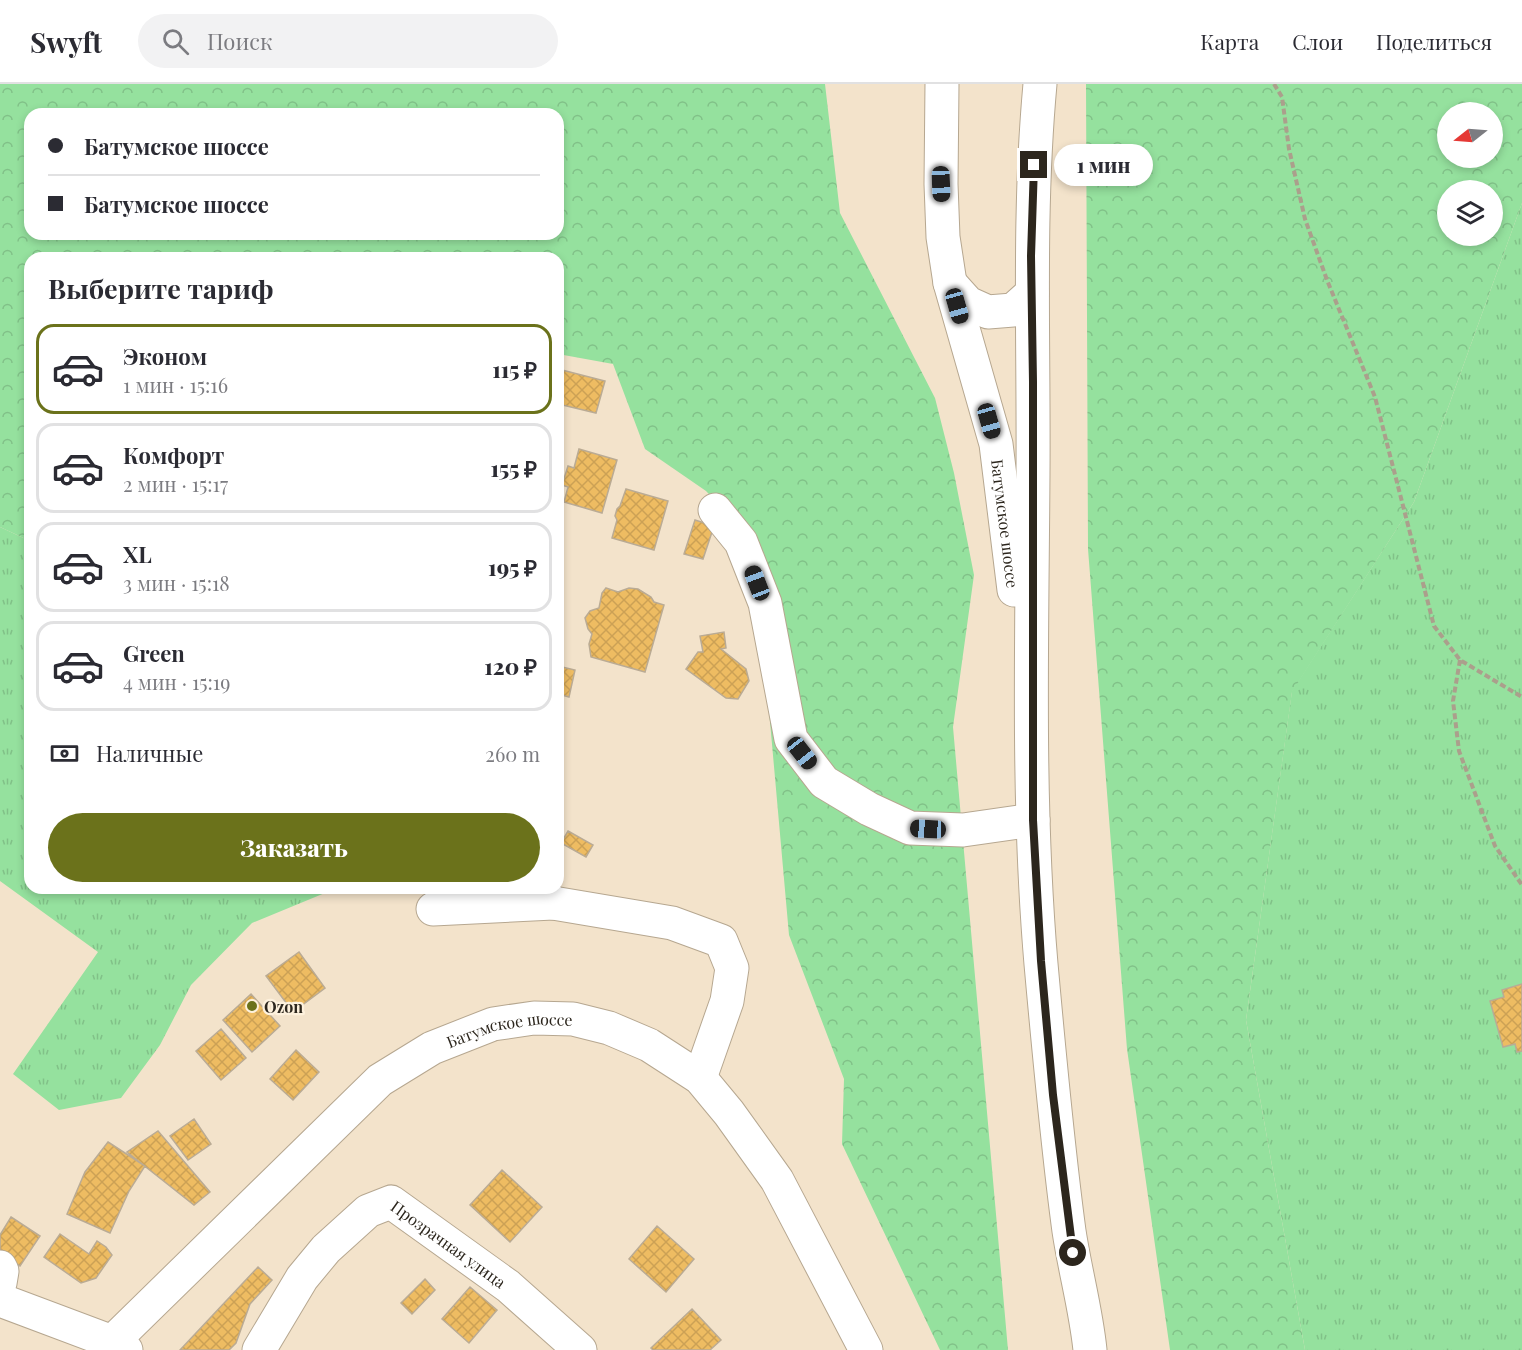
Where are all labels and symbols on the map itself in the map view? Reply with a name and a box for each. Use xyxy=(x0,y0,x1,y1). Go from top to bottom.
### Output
north arrow xyxy=(1437,102,1503,168)
callout: 1 мин xyxy=(1055,144,1154,186)
route end xyxy=(1020,151,1047,178)
car xyxy=(931,166,951,202)
car xyxy=(943,286,971,326)
car xyxy=(975,401,1003,441)
street label: Батумское шоссе xyxy=(987,458,1024,589)
car xyxy=(742,563,772,603)
car xyxy=(784,733,820,773)
car xyxy=(910,819,946,839)
place label: Ozon xyxy=(264,996,303,1017)
marker: Ozon xyxy=(245,999,259,1013)
street label: Батумское шоссе xyxy=(443,1007,573,1052)
street label: Прозрачная улица xyxy=(387,1195,510,1292)
route start xyxy=(1059,1239,1086,1266)

